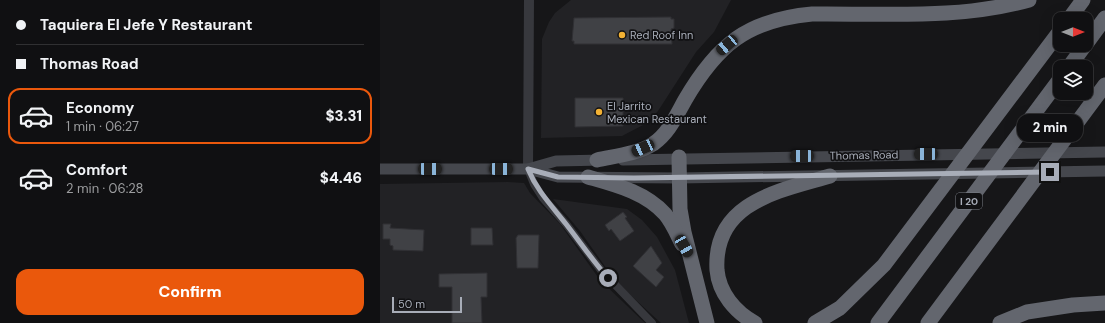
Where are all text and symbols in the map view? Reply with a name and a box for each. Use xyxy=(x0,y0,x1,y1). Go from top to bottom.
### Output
north arrow xyxy=(1053,12,1093,52)
map controls xyxy=(1053,12,1093,100)
text: Taquiera El Jefe Y Restaurant xyxy=(40,15,252,35)
place label: Red Roof Inn xyxy=(630,28,693,42)
marker: Red Roof Inn xyxy=(617,30,627,40)
car xyxy=(714,33,740,57)
text: Thomas Road xyxy=(40,54,139,74)
button: layers xyxy=(1053,60,1093,100)
icon: car xyxy=(18,98,54,134)
text: Economy xyxy=(66,98,134,118)
place label: El Jarrito Mexican Restaurant xyxy=(607,99,707,126)
text: $3.31 xyxy=(325,106,362,126)
marker: El Jarrito Mexican Restaurant xyxy=(594,107,604,117)
callout: 2 min xyxy=(1017,114,1083,142)
text: 1 min · 06:27 xyxy=(66,118,139,135)
text: 2 min xyxy=(1033,119,1067,136)
car xyxy=(630,138,656,158)
street label: Thomas Road xyxy=(829,147,899,163)
car xyxy=(914,148,938,160)
car xyxy=(790,150,814,162)
icon: car xyxy=(18,160,54,196)
text: Comfort xyxy=(66,160,127,180)
car xyxy=(418,163,442,175)
car xyxy=(489,163,513,175)
route end xyxy=(1041,163,1059,181)
text: $4.46 xyxy=(320,168,362,188)
text: 2 min · 06:28 xyxy=(66,180,143,197)
road number: I 20 xyxy=(956,193,982,209)
car xyxy=(673,233,695,259)
button: Confirm xyxy=(16,269,364,315)
route start xyxy=(599,269,617,287)
scale bar xyxy=(392,295,462,314)
text: 50 m xyxy=(398,297,425,311)

